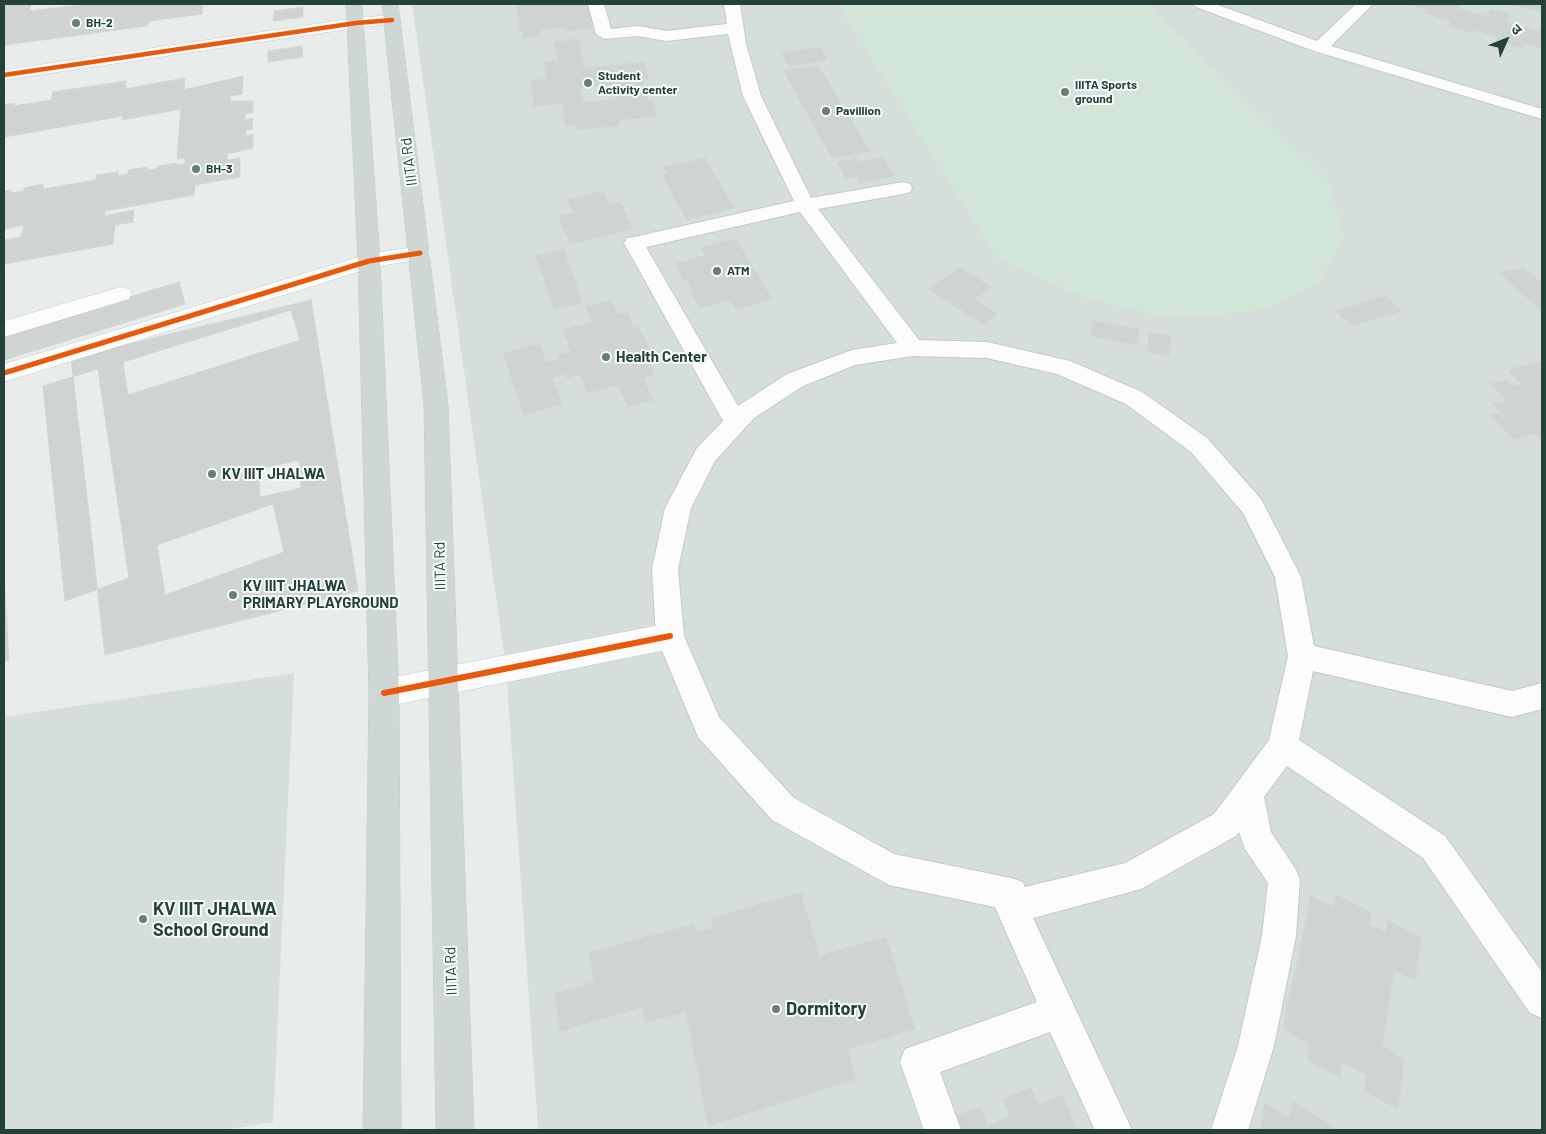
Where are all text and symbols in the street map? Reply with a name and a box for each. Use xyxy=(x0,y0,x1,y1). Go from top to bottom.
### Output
north arrow xyxy=(1481,15,1531,65)
place label: BH-2 xyxy=(86,16,113,30)
marker: BH-2 xyxy=(70,17,82,29)
text: उ xyxy=(1508,20,1526,38)
place label: Student Activity center xyxy=(598,69,677,97)
marker: Student Activity center xyxy=(582,77,594,89)
place label: IIITA Sports ground xyxy=(1075,78,1137,106)
marker: IIITA Sports ground xyxy=(1059,86,1071,98)
place label: Pavillion xyxy=(836,104,881,118)
marker: Pavillion xyxy=(820,105,832,117)
street label: IIITA Rd xyxy=(397,137,421,187)
place label: BH-3 xyxy=(206,162,232,176)
marker: BH-3 xyxy=(190,163,202,175)
place label: ATM xyxy=(727,264,750,278)
marker: ATM xyxy=(711,265,723,277)
place label: Health Center xyxy=(616,348,707,366)
marker: Health Center xyxy=(600,351,612,363)
place label: KV IIIT JHALWA xyxy=(222,465,325,483)
marker: KV IIIT JHALWA xyxy=(206,468,218,480)
street label: IIITA Rd xyxy=(431,541,449,591)
place label: KV IIIT JHALWA PRIMARY PLAYGROUND xyxy=(243,577,398,612)
marker: KV IIIT JHALWA PRIMARY PLAYGROUND xyxy=(227,589,239,601)
place label: KV IIIT JHALWA School Ground xyxy=(153,898,277,941)
marker: KV IIIT JHALWA School Ground xyxy=(137,913,149,925)
street label: IIITA Rd xyxy=(441,946,461,996)
place label: Dormitory xyxy=(786,998,867,1020)
marker: Dormitory xyxy=(770,1003,782,1015)

